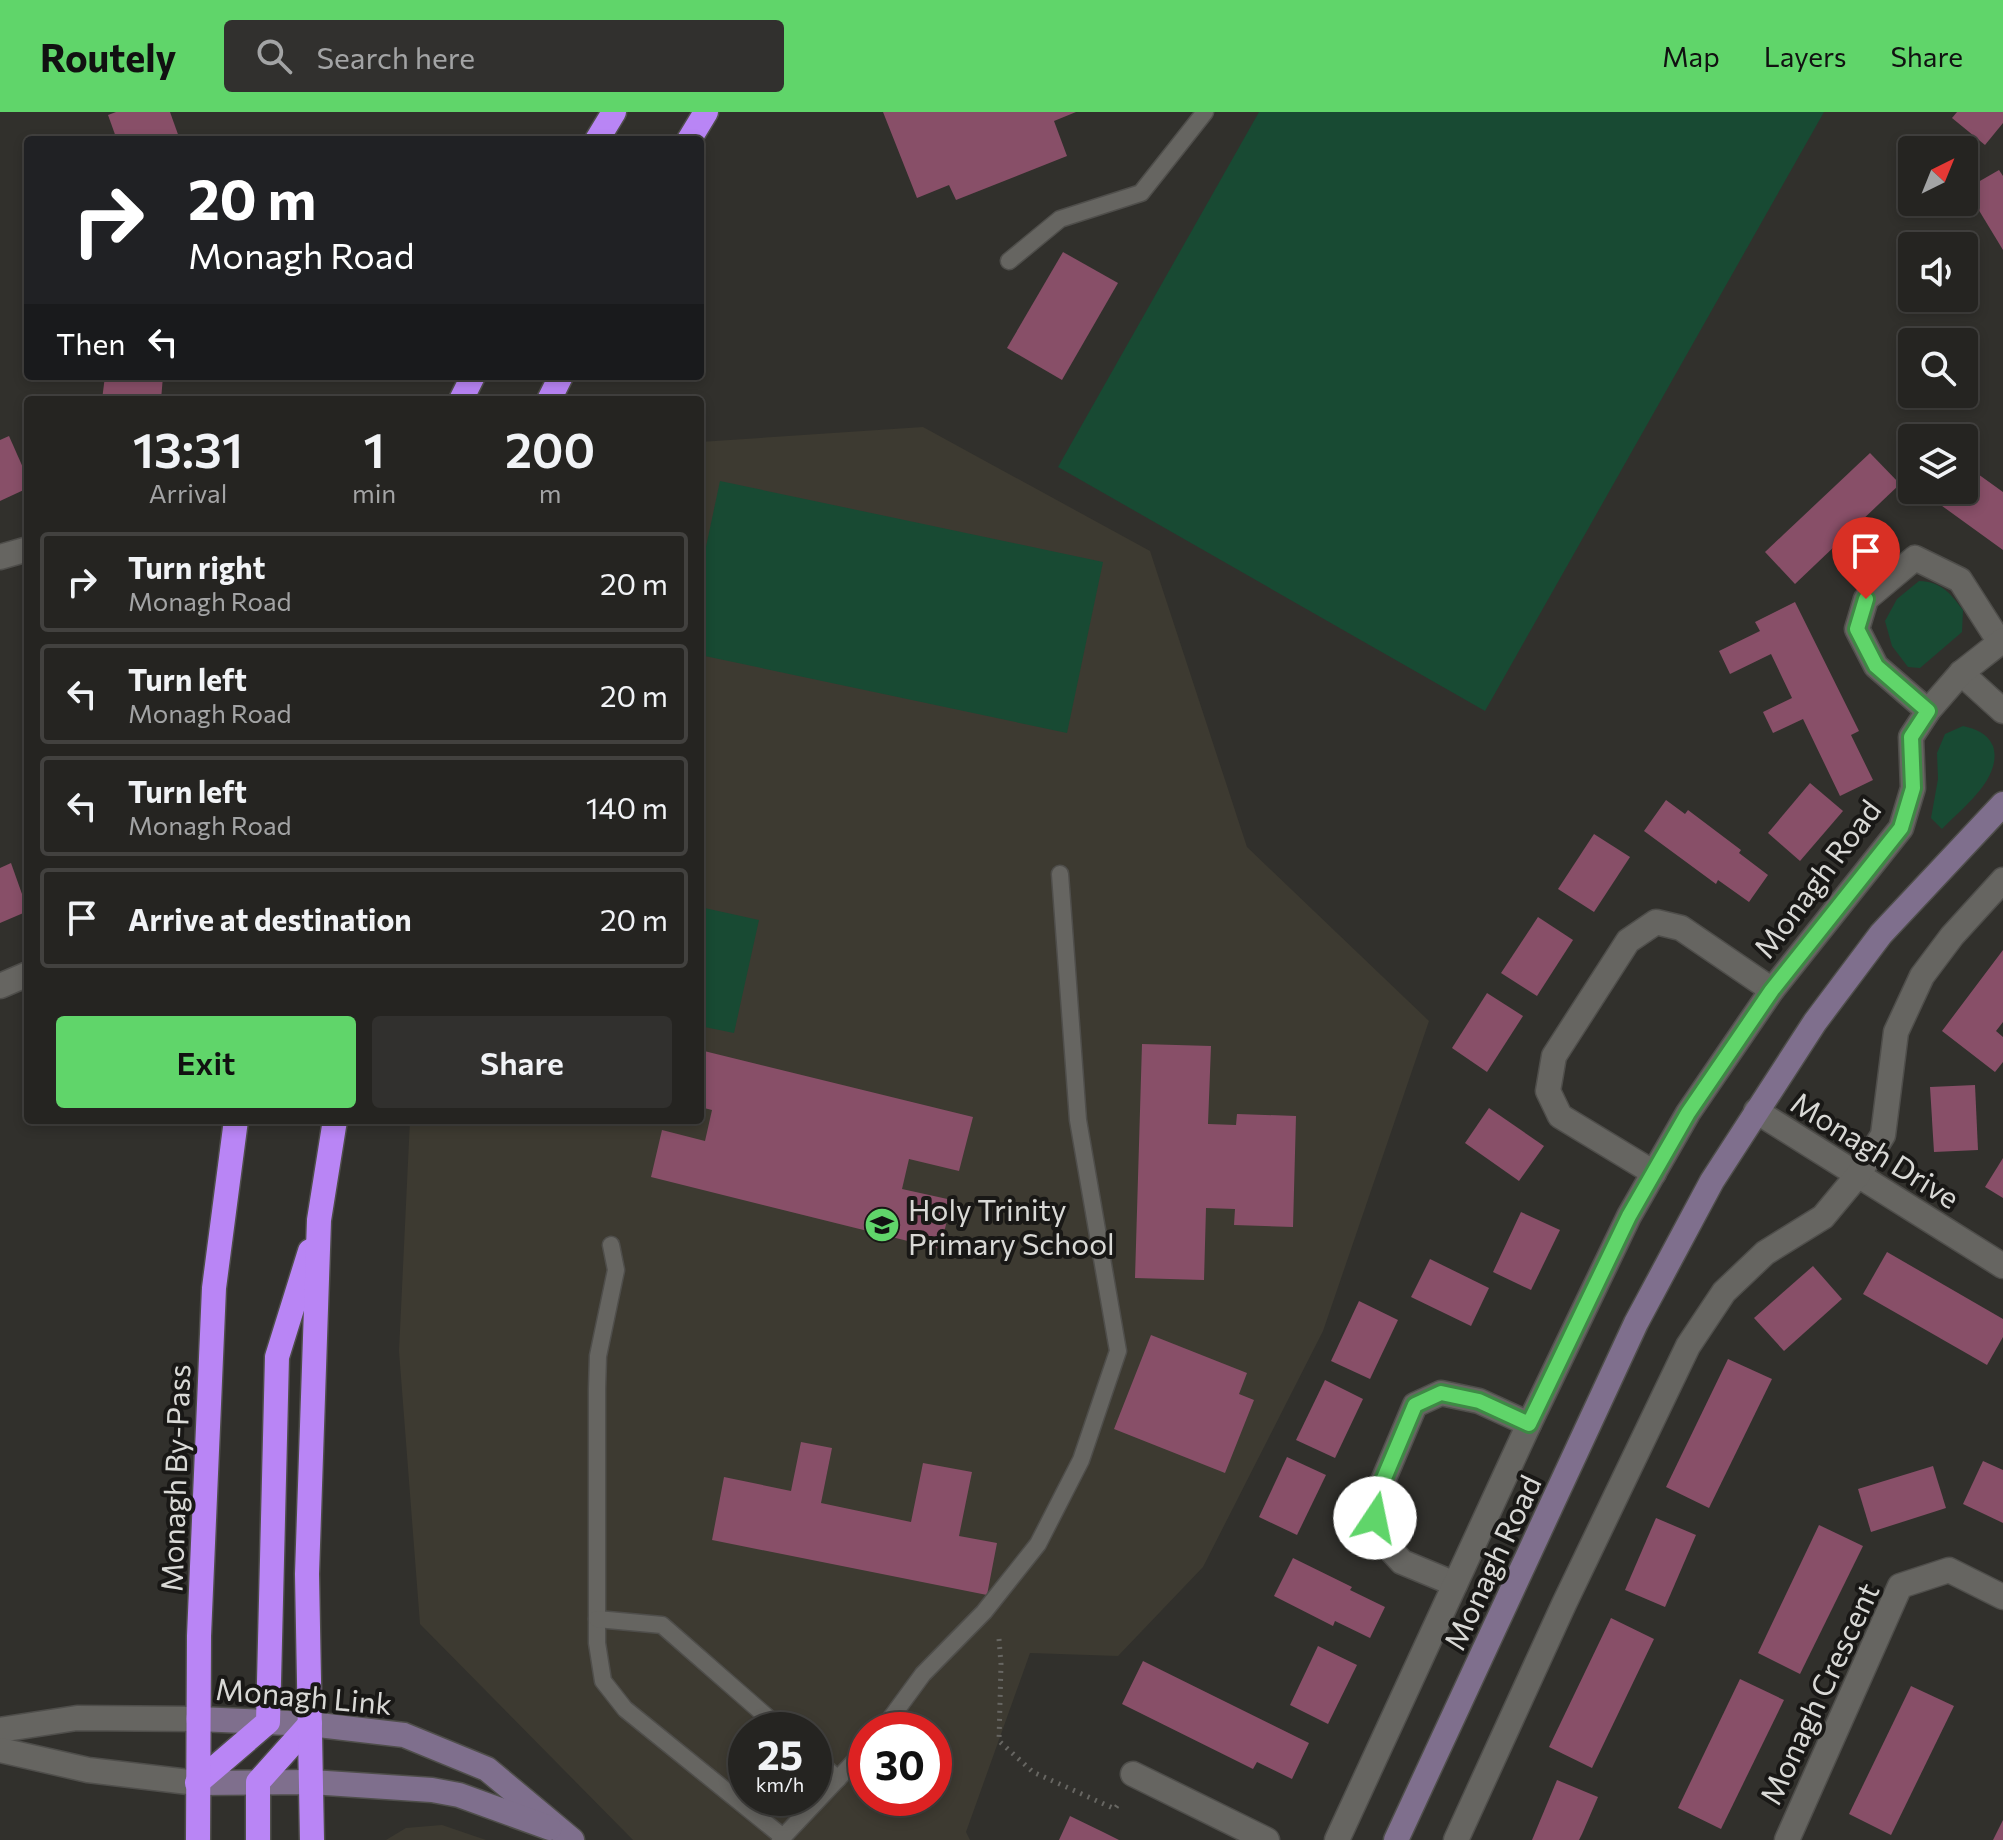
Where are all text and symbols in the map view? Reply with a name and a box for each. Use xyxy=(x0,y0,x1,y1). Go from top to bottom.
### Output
search box xyxy=(224,20,784,92)
text: Routely xyxy=(40,33,176,80)
icon: search xyxy=(252,34,296,78)
text: Search here xyxy=(316,38,475,75)
text: Map xyxy=(1662,39,1720,73)
text: Layers xyxy=(1764,39,1846,73)
text: Share xyxy=(1890,39,1963,73)
north arrow xyxy=(1898,136,1978,216)
map controls xyxy=(1898,136,1978,504)
text: 20 m xyxy=(188,163,316,232)
icon: right xyxy=(56,168,160,272)
text: Monagh Road xyxy=(188,232,414,276)
button: sound xyxy=(1898,232,1978,312)
icon: left xyxy=(141,320,185,364)
text: Then xyxy=(56,324,125,361)
button: search xyxy=(1898,328,1978,408)
text: 13:31 xyxy=(133,419,243,478)
text: 1 xyxy=(363,419,385,478)
text: 200 xyxy=(505,419,595,478)
button: layers xyxy=(1898,424,1978,504)
text: Arrival xyxy=(149,477,227,508)
text: min xyxy=(352,477,396,508)
text: m xyxy=(539,477,561,508)
pin xyxy=(1832,517,1900,599)
icon: arrive xyxy=(1844,529,1888,573)
text: Turn right xyxy=(128,548,265,585)
icon: right xyxy=(60,560,104,604)
text: 20 m xyxy=(600,564,668,601)
text: Monagh Road xyxy=(128,585,292,616)
text: Turn left xyxy=(128,660,247,697)
icon: left xyxy=(60,672,104,716)
text: 20 m xyxy=(600,676,668,713)
text: Monagh Road xyxy=(128,697,292,728)
text: Turn left xyxy=(128,772,247,809)
icon: left xyxy=(60,784,104,828)
text: 140 m xyxy=(586,788,668,825)
street label: Monagh Road xyxy=(1744,792,1888,964)
text: Monagh Road xyxy=(128,809,292,840)
icon: arrive xyxy=(60,896,104,940)
text: Arrive at destination xyxy=(128,900,412,937)
text: 20 m xyxy=(600,900,668,937)
button: Exit xyxy=(56,1016,356,1108)
button: Share xyxy=(372,1016,672,1108)
street label: Monagh Drive xyxy=(1785,1083,1967,1215)
place label: Holy Trinity Primary School xyxy=(908,1190,1115,1261)
school or university icon: Holy Trinity Primary School xyxy=(863,1206,901,1244)
street label: Monagh By-Pass xyxy=(152,1364,196,1592)
street label: Monagh Road xyxy=(1434,1469,1548,1655)
position arrow xyxy=(1333,1476,1417,1560)
street label: Monagh Crescent xyxy=(1750,1576,1886,1810)
street label: Monagh Link xyxy=(214,1669,394,1721)
speed limit sign: 30 xyxy=(848,1712,952,1816)
text: 25 xyxy=(757,1729,803,1778)
text: km/h xyxy=(756,1772,804,1796)

